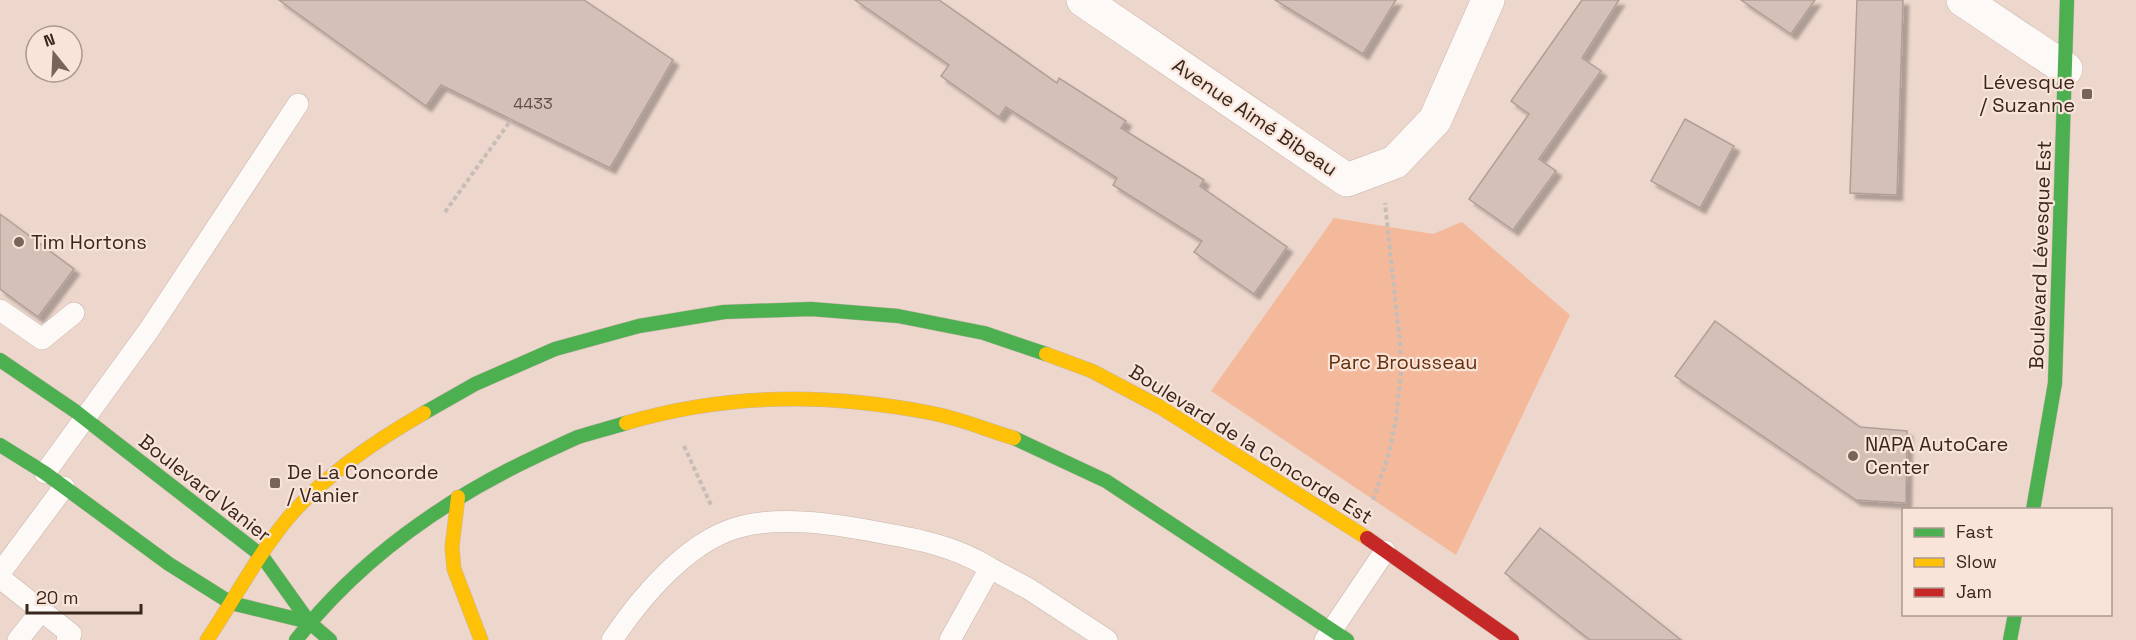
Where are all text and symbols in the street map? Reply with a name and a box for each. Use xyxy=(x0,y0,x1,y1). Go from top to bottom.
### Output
north arrow xyxy=(24,24,84,84)
text: N xyxy=(41,29,58,52)
street label: Avenue Aimé Bibeau xyxy=(1168,52,1342,182)
place label: Lévesque / Suzanne xyxy=(1980,69,2075,118)
marker: Lévesque / Suzanne xyxy=(2080,87,2094,101)
house number: 4433 xyxy=(513,93,553,114)
street label: Boulevard Lévesque Est xyxy=(2023,140,2057,370)
place label: Tim Hortons xyxy=(31,229,147,255)
marker: Tim Hortons xyxy=(12,235,26,249)
park label: Parc Brousseau xyxy=(1329,349,1477,375)
street label: Boulevard de la Concorde Est xyxy=(1124,358,1378,530)
street label: Boulevard Vanier xyxy=(134,428,276,548)
place label: NAPA AutoCare Center xyxy=(1865,431,2008,480)
marker: NAPA AutoCare Center xyxy=(1846,449,1860,463)
place label: De La Concorde / Vanier xyxy=(287,459,438,508)
marker: De La Concorde / Vanier xyxy=(268,476,282,490)
legend xyxy=(1902,508,2112,616)
text: Fast xyxy=(1956,520,1993,543)
text: Slow xyxy=(1956,550,1997,573)
scale bar xyxy=(27,577,141,615)
text: Jam xyxy=(1956,580,1992,603)
text: 20 m xyxy=(36,586,79,609)

